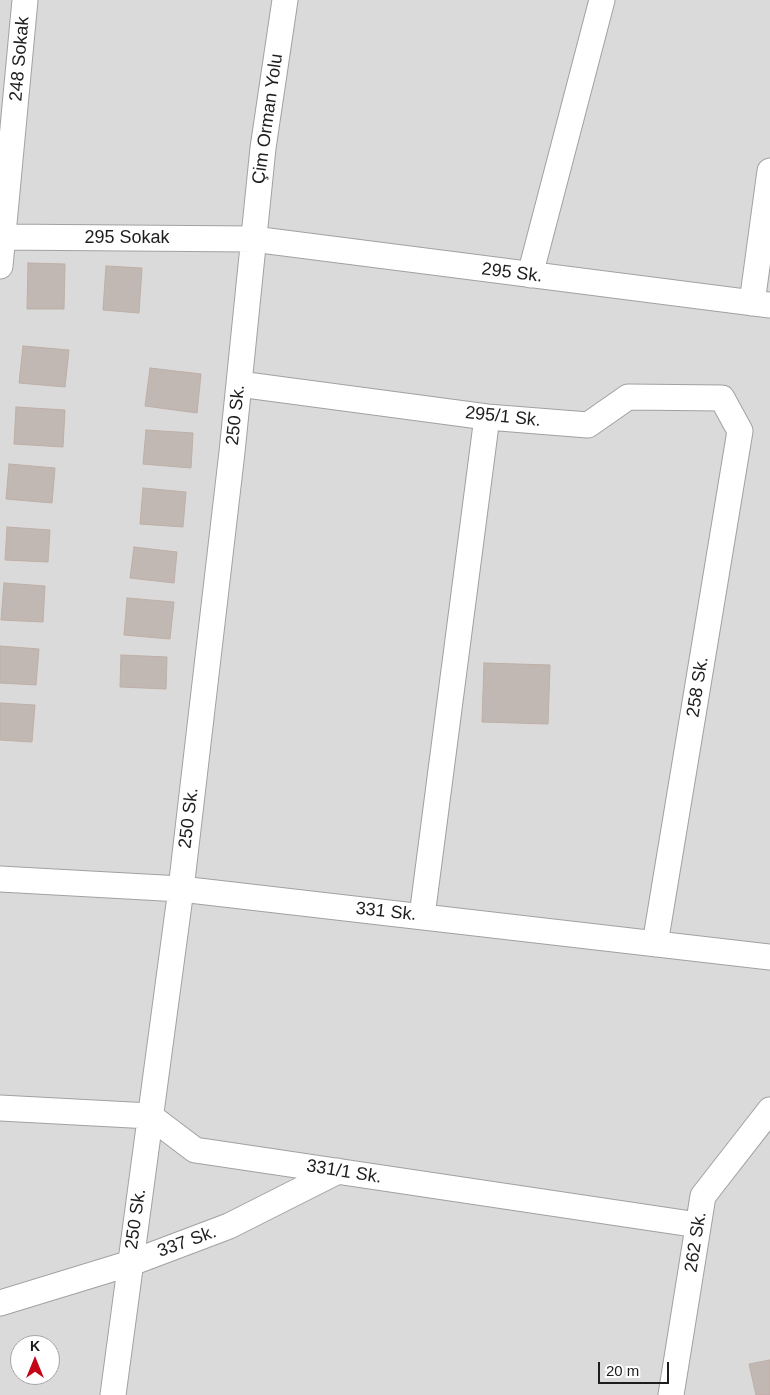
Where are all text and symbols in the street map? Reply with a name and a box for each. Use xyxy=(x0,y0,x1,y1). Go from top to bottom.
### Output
street label: 248 Sokak xyxy=(6,16,34,102)
street label: Çim Orman Yolu xyxy=(248,52,288,186)
street label: 295 Sokak xyxy=(84,227,170,249)
street label: 295 Sk. xyxy=(480,259,544,287)
street label: 250 Sk. xyxy=(222,384,250,446)
street label: 295/1 Sk. xyxy=(464,402,542,432)
street label: 258 Sk. xyxy=(683,655,713,719)
street label: 250 Sk. xyxy=(175,786,203,850)
street label: 331 Sk. xyxy=(355,898,417,926)
street label: 331/1 Sk. xyxy=(305,1155,383,1189)
street label: 250 Sk. xyxy=(121,1187,151,1251)
street label: 262 Sk. xyxy=(681,1210,711,1274)
street label: 337 Sk. xyxy=(155,1221,219,1263)
north arrow xyxy=(10,1335,60,1385)
text: K xyxy=(30,1338,40,1354)
scale bar xyxy=(600,1352,671,1384)
text: 20 m xyxy=(606,1362,639,1379)

